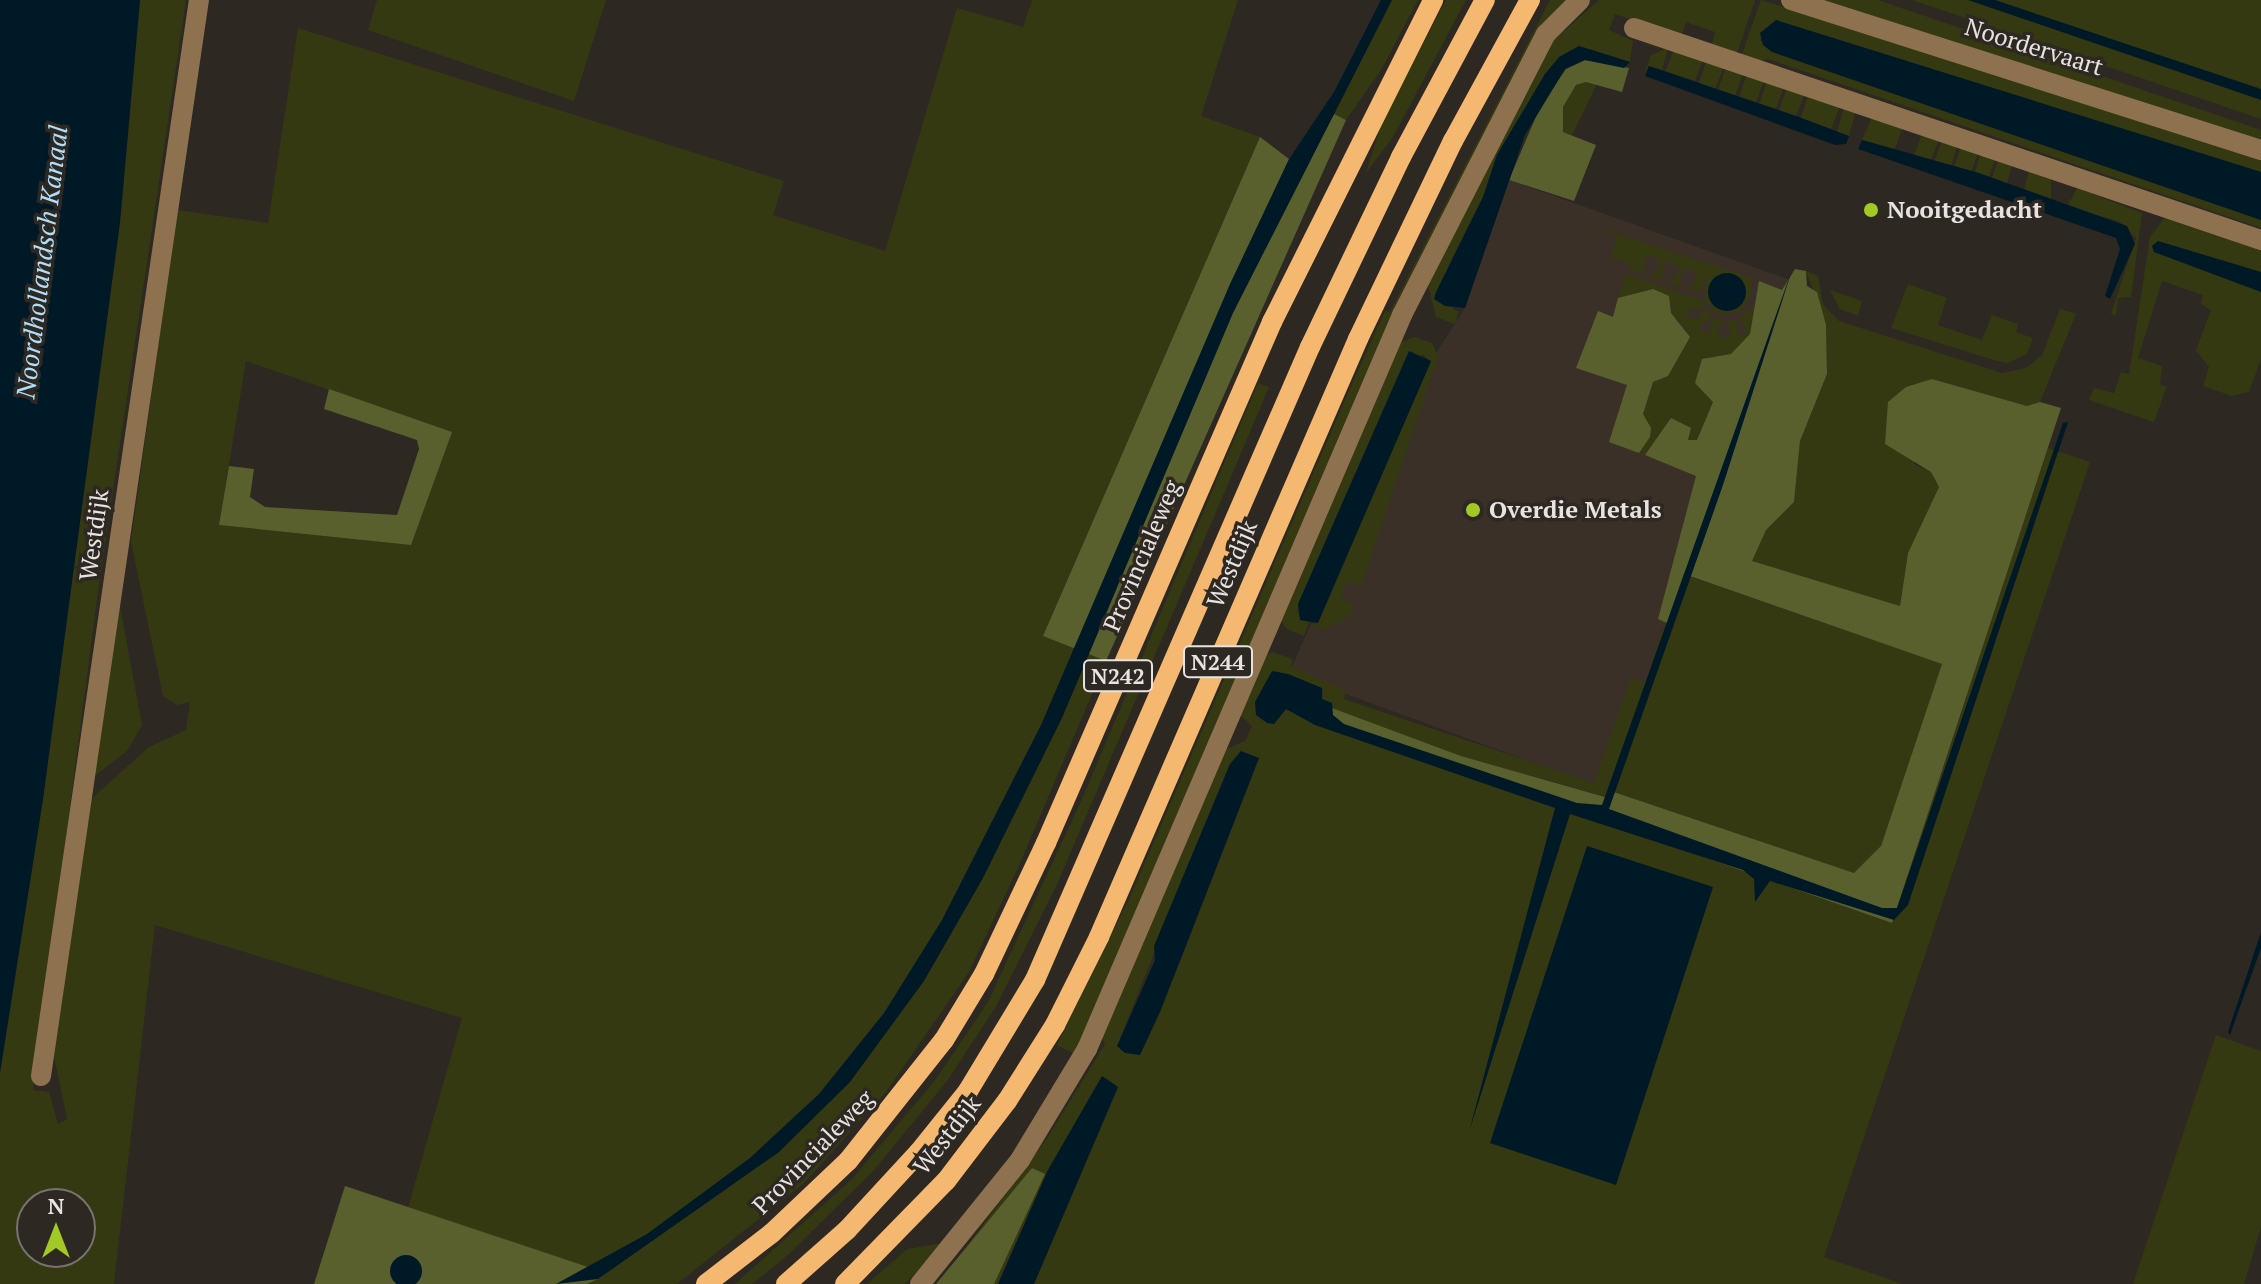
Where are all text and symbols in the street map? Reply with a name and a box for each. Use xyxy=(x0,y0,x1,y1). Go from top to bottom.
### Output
street label: Noordervaart xyxy=(1961,12,2107,82)
water label: Noordhollandsch Kanaal xyxy=(10,124,74,400)
place label: Nooitgedacht xyxy=(1887,196,2042,224)
marker: Nooitgedacht xyxy=(1862,201,1880,219)
street label: Provincialeweg xyxy=(1097,476,1187,636)
street label: Westdijk xyxy=(73,487,115,583)
place label: Overdie Metals xyxy=(1489,496,1662,524)
marker: Overdie Metals xyxy=(1464,501,1482,519)
street label: Westdijk xyxy=(1201,516,1263,612)
road number: N244 xyxy=(1182,644,1254,680)
road number: N242 xyxy=(1082,658,1154,694)
street label: Provincialeweg xyxy=(746,1084,880,1220)
street label: Westdijk xyxy=(907,1090,987,1180)
north arrow xyxy=(16,1188,96,1268)
text: N xyxy=(48,1191,64,1220)

